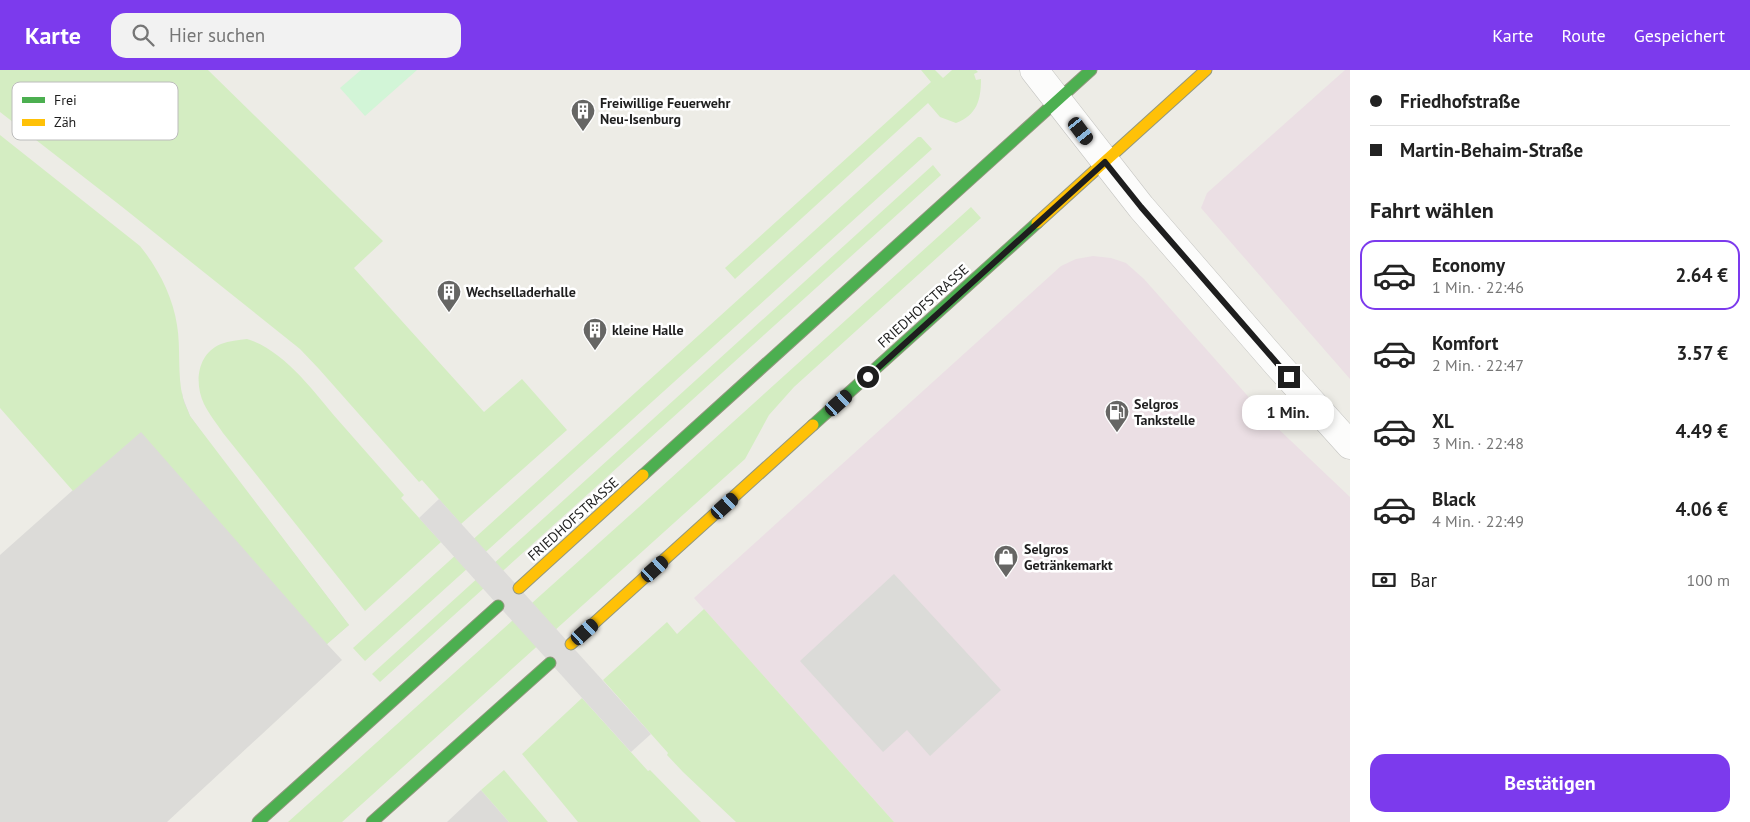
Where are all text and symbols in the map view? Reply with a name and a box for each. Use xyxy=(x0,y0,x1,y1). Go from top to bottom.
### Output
search box xyxy=(111,13,461,58)
text: Karte xyxy=(25,20,81,51)
icon: search xyxy=(129,21,157,49)
text: Hier suchen xyxy=(169,23,265,47)
text: Karte xyxy=(1492,24,1533,47)
text: Route xyxy=(1561,24,1606,47)
text: Gespeichert xyxy=(1634,24,1725,47)
legend xyxy=(12,82,178,140)
text: Friedhofstraße xyxy=(1400,89,1520,113)
text: Frei xyxy=(54,91,77,109)
place label: Freiwillige Feuerwehr Neu-Isenburg xyxy=(600,94,730,128)
building icon: Freiwillige Feuerwehr Neu-Isenburg xyxy=(570,98,596,132)
text: Zäh xyxy=(54,113,76,131)
car xyxy=(1065,115,1096,147)
text: Martin-Behaim-Straße xyxy=(1400,138,1583,162)
text: Fahrt wählen xyxy=(1370,196,1494,224)
icon: car xyxy=(1372,253,1417,298)
text: Economy xyxy=(1432,253,1505,277)
street label: FRIEDHOFSTRASSE xyxy=(874,260,972,352)
text: 2.64 € xyxy=(1675,263,1728,287)
text: 1 Min. · 22:46 xyxy=(1432,277,1524,297)
building icon: Wechselladerhalle xyxy=(436,279,462,313)
place label: Wechselladerhalle xyxy=(466,283,576,301)
building icon: kleine Halle xyxy=(582,317,608,351)
place label: kleine Halle xyxy=(612,321,684,339)
icon: car xyxy=(1372,331,1417,376)
text: Komfort xyxy=(1432,331,1498,355)
text: 3.57 € xyxy=(1676,341,1728,365)
text: 2 Min. · 22:47 xyxy=(1432,355,1524,375)
route start xyxy=(857,366,879,388)
route end xyxy=(1278,366,1300,388)
car xyxy=(822,387,855,419)
callout: 1 Min. xyxy=(1243,394,1335,430)
place label: Selgros Tankstelle xyxy=(1134,395,1195,429)
fuel station icon: Selgros Tankstelle xyxy=(1104,399,1130,433)
text: 1 Min. xyxy=(1267,402,1309,422)
icon: car xyxy=(1372,409,1417,454)
text: XL xyxy=(1432,409,1454,433)
text: 4.49 € xyxy=(1675,419,1728,443)
text: 3 Min. · 22:48 xyxy=(1432,433,1524,453)
street label: FRIEDHOFSTRASSE xyxy=(524,473,622,565)
icon: car xyxy=(1372,487,1417,532)
text: Black xyxy=(1432,487,1476,511)
car xyxy=(708,490,741,522)
text: 4.06 € xyxy=(1675,497,1728,521)
text: 4 Min. · 22:49 xyxy=(1432,511,1524,531)
place label: Selgros Getränkemarkt xyxy=(1024,540,1113,574)
shop icon: Selgros Getränkemarkt xyxy=(993,544,1019,578)
car xyxy=(638,553,671,585)
icon: cash xyxy=(1370,566,1398,594)
text: Bar xyxy=(1410,568,1437,592)
text: 100 m xyxy=(1687,570,1730,590)
car xyxy=(568,616,601,648)
button: Bestätigen xyxy=(1370,754,1730,812)

